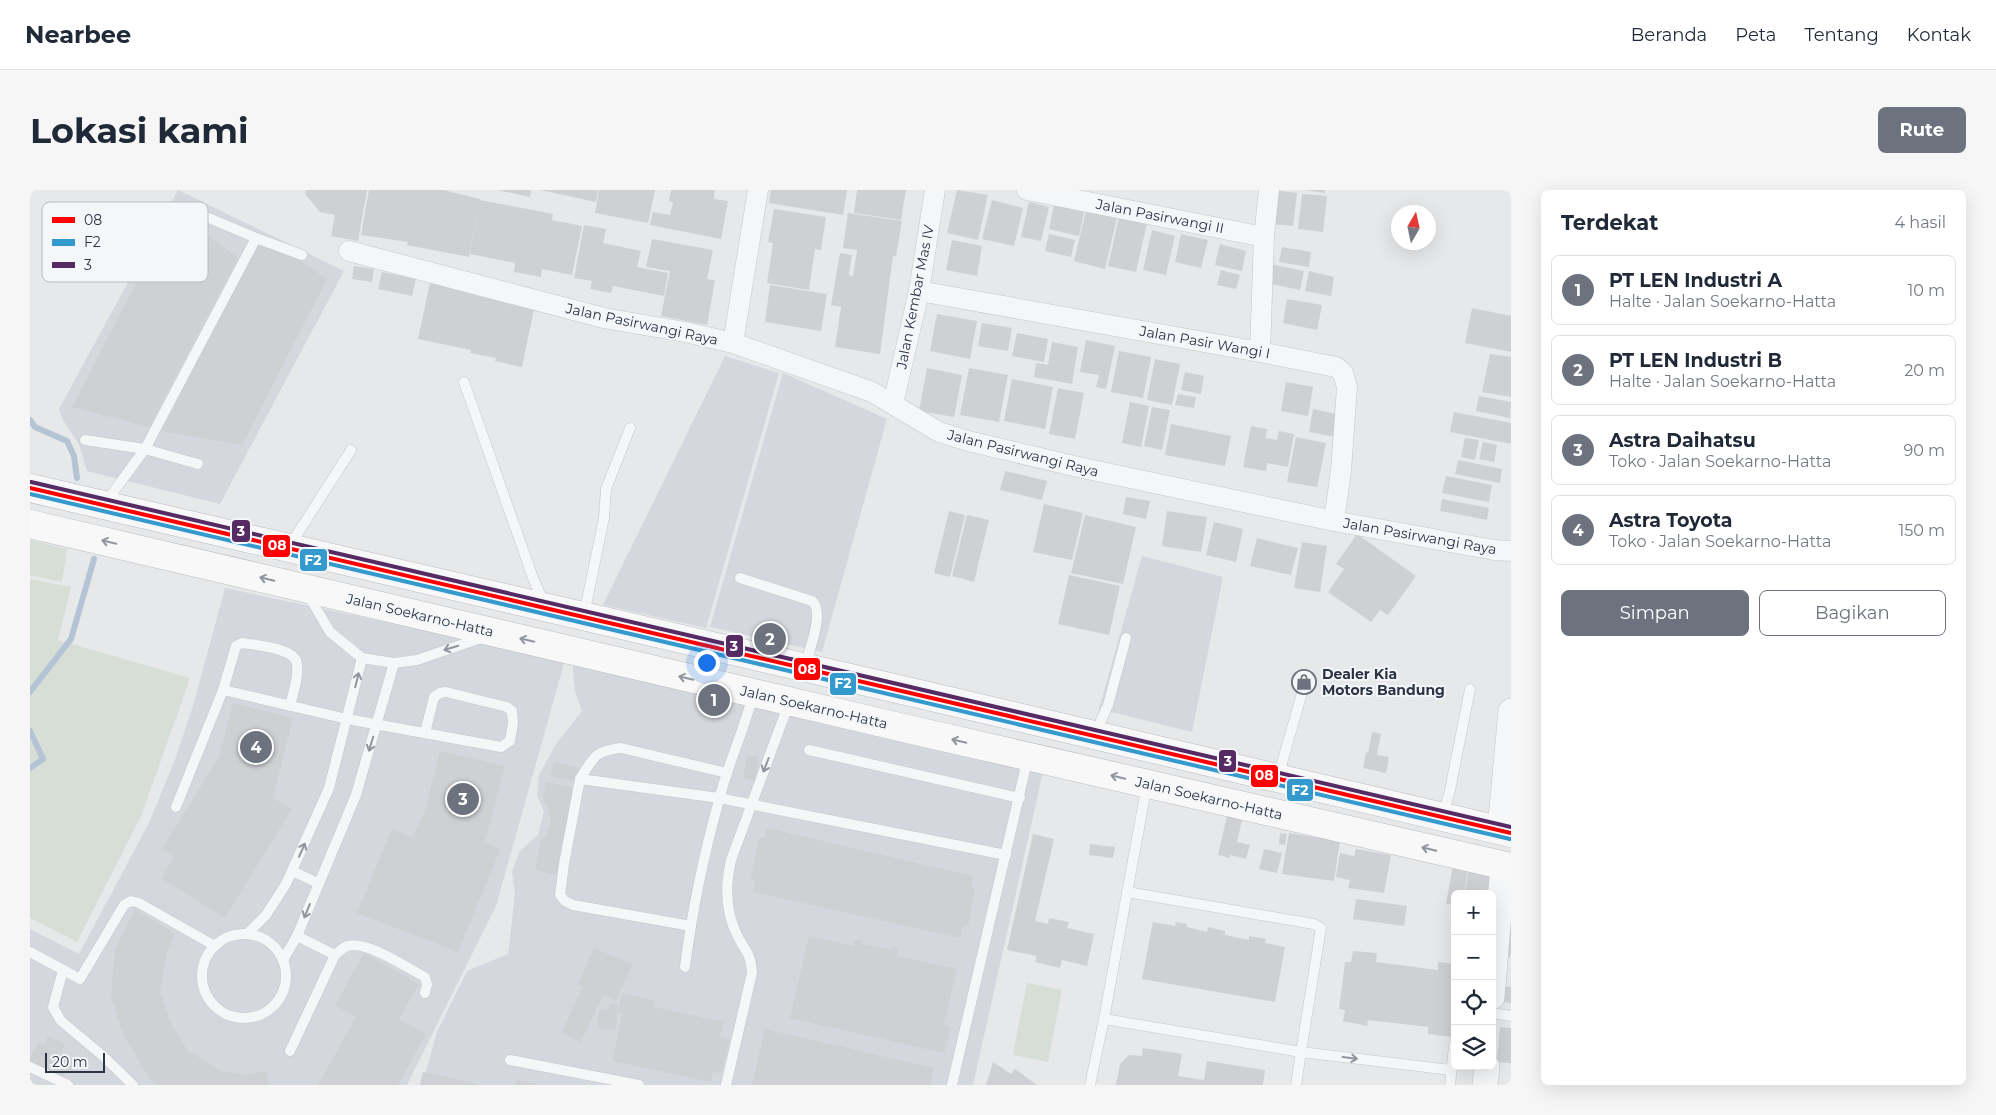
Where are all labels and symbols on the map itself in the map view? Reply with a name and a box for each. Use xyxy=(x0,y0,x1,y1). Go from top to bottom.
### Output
street label: Jalan Pasirwangi II xyxy=(1093,195,1226,237)
legend xyxy=(42,202,208,282)
north arrow xyxy=(1391,205,1436,250)
text: 08 xyxy=(84,211,102,229)
street label: Jalan Kembar Mas IV xyxy=(892,223,938,371)
text: F2 xyxy=(84,233,101,251)
text: 3 xyxy=(84,256,92,274)
street label: Jalan Pasirwangi Raya xyxy=(563,299,720,349)
street label: Jalan Pasir Wangi I xyxy=(1137,321,1272,362)
street label: Jalan Pasirwangi Raya xyxy=(944,425,1101,481)
street label: Jalan Pasirwangi Raya xyxy=(1341,513,1498,558)
line badge: 3 xyxy=(231,519,251,543)
text: 3 xyxy=(236,522,245,540)
line badge: 08 xyxy=(262,534,291,558)
text: 08 xyxy=(268,536,286,554)
one-way arrow xyxy=(101,537,117,546)
line badge: F2 xyxy=(299,548,328,572)
text: F2 xyxy=(304,551,322,569)
one-way arrow xyxy=(259,574,275,583)
street label: Jalan Soekarno-Hatta xyxy=(344,589,495,641)
pin: 2 xyxy=(754,620,786,658)
line badge: 3 xyxy=(725,634,744,658)
one-way arrow xyxy=(520,635,536,644)
text: 3 xyxy=(729,637,738,655)
one-way arrow xyxy=(443,643,459,653)
your location xyxy=(694,650,720,676)
line badge: 08 xyxy=(793,657,821,681)
text: 08 xyxy=(798,660,816,678)
place label: Dealer Kia Motors Bandung xyxy=(1322,665,1445,699)
shop icon: Dealer Kia Motors Bandung xyxy=(1291,669,1317,695)
one-way arrow xyxy=(353,672,362,688)
line badge: F2 xyxy=(829,672,857,696)
one-way arrow xyxy=(678,673,694,682)
text: F2 xyxy=(834,674,852,692)
pin: 1 xyxy=(698,681,730,719)
street label: Jalan Soekarno-Hatta xyxy=(738,681,889,733)
pin: 4 xyxy=(240,728,272,766)
one-way arrow xyxy=(366,735,376,751)
one-way arrow xyxy=(952,736,968,745)
line badge: 3 xyxy=(1218,749,1237,773)
text: 3 xyxy=(1223,752,1232,770)
one-way arrow xyxy=(761,757,770,772)
line badge: 08 xyxy=(1250,764,1279,788)
text: 08 xyxy=(1255,766,1273,784)
one-way arrow xyxy=(1110,772,1126,781)
street label: Jalan Soekarno-Hatta xyxy=(1133,772,1284,824)
line badge: F2 xyxy=(1286,778,1314,802)
pin: 3 xyxy=(447,780,479,818)
text: F2 xyxy=(1291,781,1309,799)
one-way arrow xyxy=(297,843,307,858)
one-way arrow xyxy=(1422,843,1438,853)
one-way arrow xyxy=(301,903,311,918)
scale bar xyxy=(45,1050,105,1073)
one-way arrow xyxy=(1341,1053,1357,1063)

